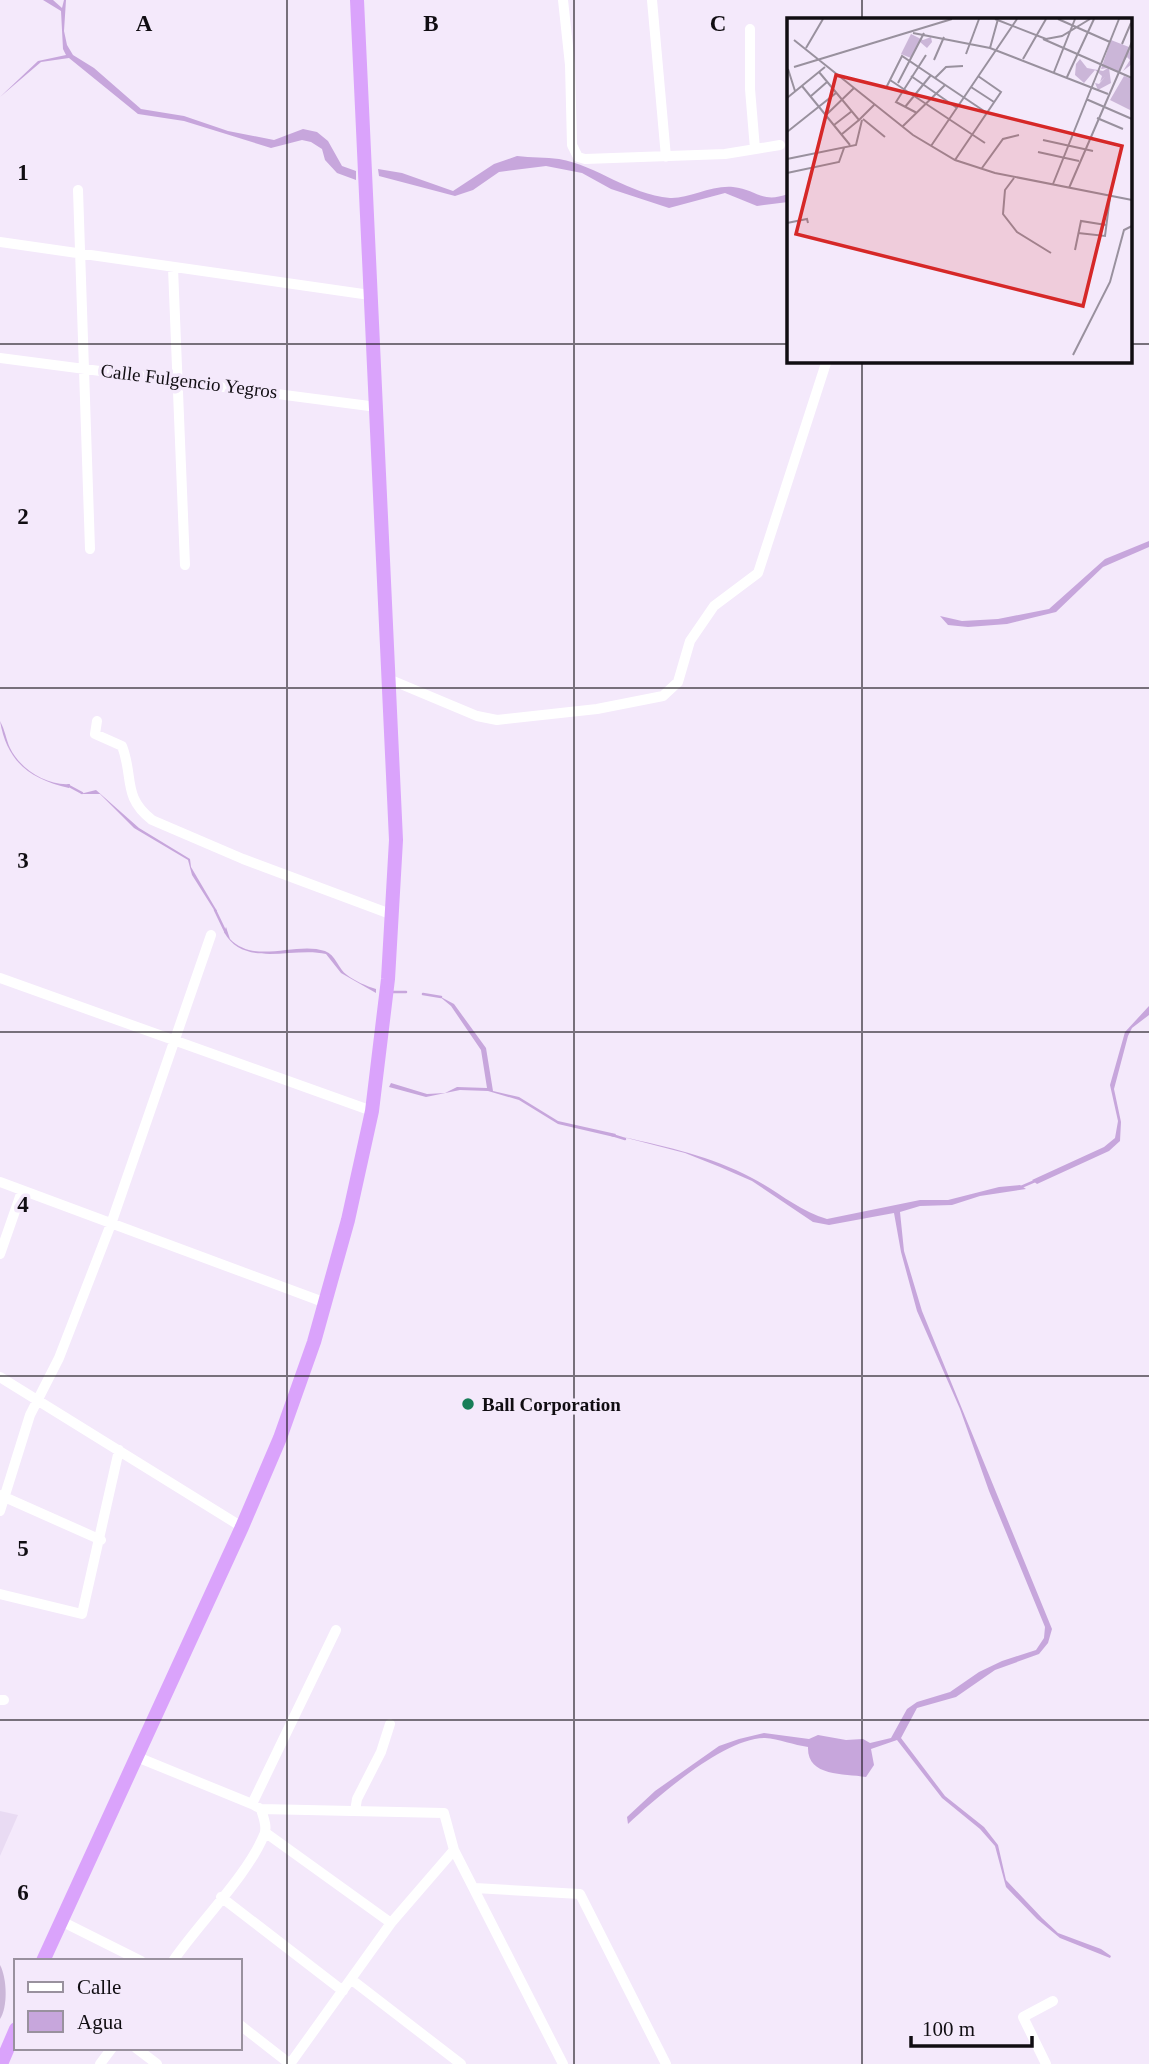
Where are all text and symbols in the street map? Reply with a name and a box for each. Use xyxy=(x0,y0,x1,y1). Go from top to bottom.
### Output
text: A xyxy=(136,11,153,36)
text: B xyxy=(423,11,439,36)
text: C xyxy=(710,11,726,36)
inset map xyxy=(787,18,1132,362)
text: 1 xyxy=(17,160,29,185)
street label: Calle Fulgencio Yegros xyxy=(99,360,279,402)
text: 2 xyxy=(17,504,29,529)
text: 3 xyxy=(17,848,29,873)
text: 4 xyxy=(17,1192,29,1217)
place label: Ball Corporation xyxy=(482,1394,621,1415)
marker: Ball Corporation xyxy=(460,1396,476,1412)
text: 5 xyxy=(17,1536,29,1561)
text: 6 xyxy=(17,1880,29,1905)
legend xyxy=(14,1959,242,2050)
text: Calle xyxy=(77,1975,121,1999)
scale bar xyxy=(911,2004,1032,2048)
text: Agua xyxy=(77,2010,123,2034)
text: 100 m xyxy=(922,2017,975,2041)

